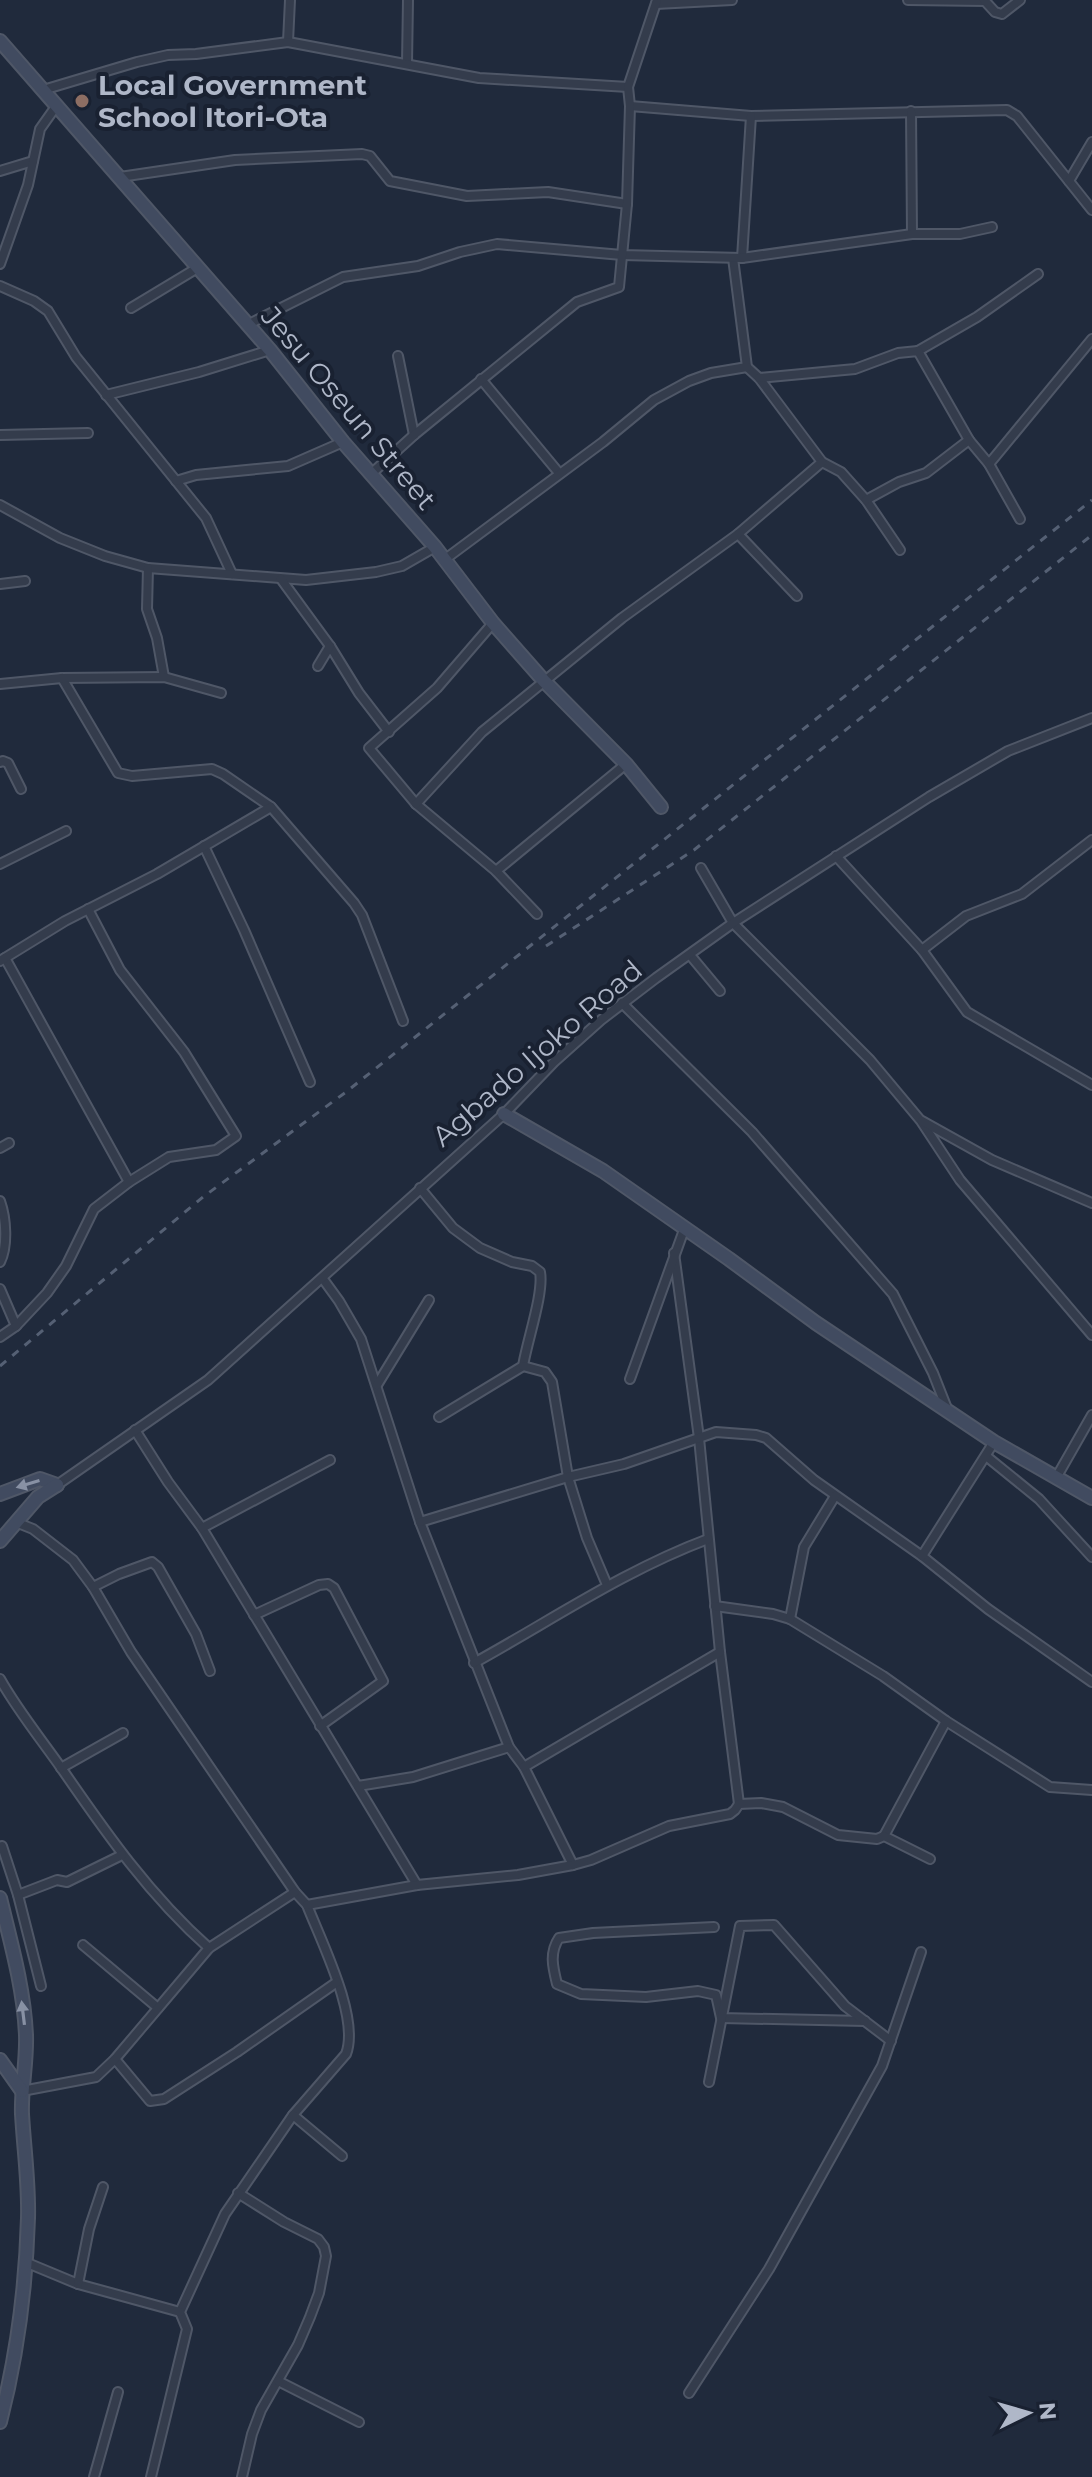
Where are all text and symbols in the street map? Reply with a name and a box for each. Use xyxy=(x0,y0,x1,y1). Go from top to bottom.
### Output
place label: Local Government School Itori-Ota xyxy=(98,68,367,134)
marker: Local Government School Itori-Ota xyxy=(73,92,91,110)
street label: Jesu Oseun Street xyxy=(254,299,444,516)
street label: Agbado Ijoko Road xyxy=(425,953,649,1153)
one-way arrow xyxy=(16,1478,40,1491)
one-way arrow xyxy=(17,2000,30,2025)
north arrow xyxy=(988,2373,1068,2453)
text: N xyxy=(1033,2401,1062,2421)

